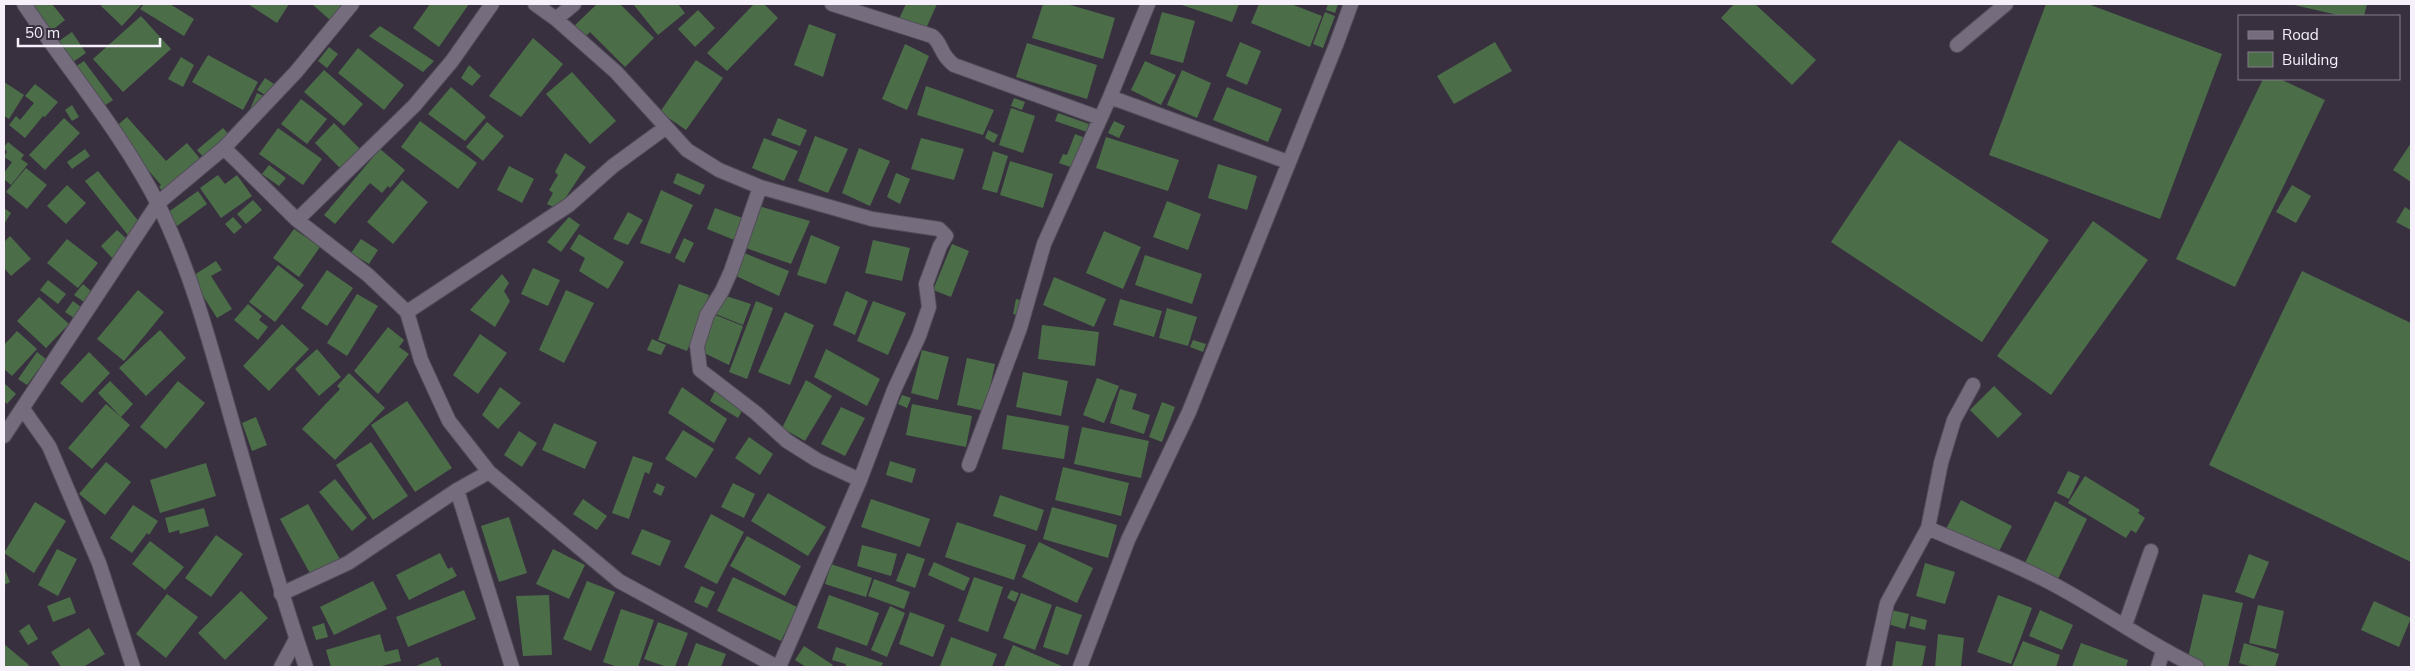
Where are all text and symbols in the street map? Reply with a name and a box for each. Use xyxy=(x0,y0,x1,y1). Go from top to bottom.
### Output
scale bar xyxy=(18,15,160,47)
legend xyxy=(2238,15,2400,80)
text: 50 m xyxy=(25,23,60,42)
text: Road xyxy=(2282,25,2319,44)
text: Building xyxy=(2282,50,2338,69)

